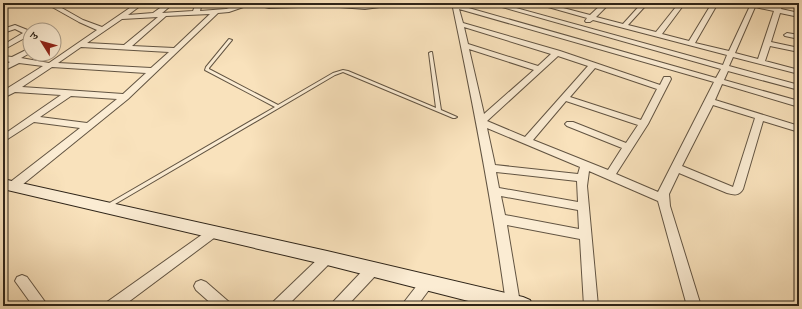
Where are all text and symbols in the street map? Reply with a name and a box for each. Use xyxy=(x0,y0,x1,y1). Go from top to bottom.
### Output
north arrow xyxy=(22,22,62,62)
text: उ xyxy=(27,29,42,43)

